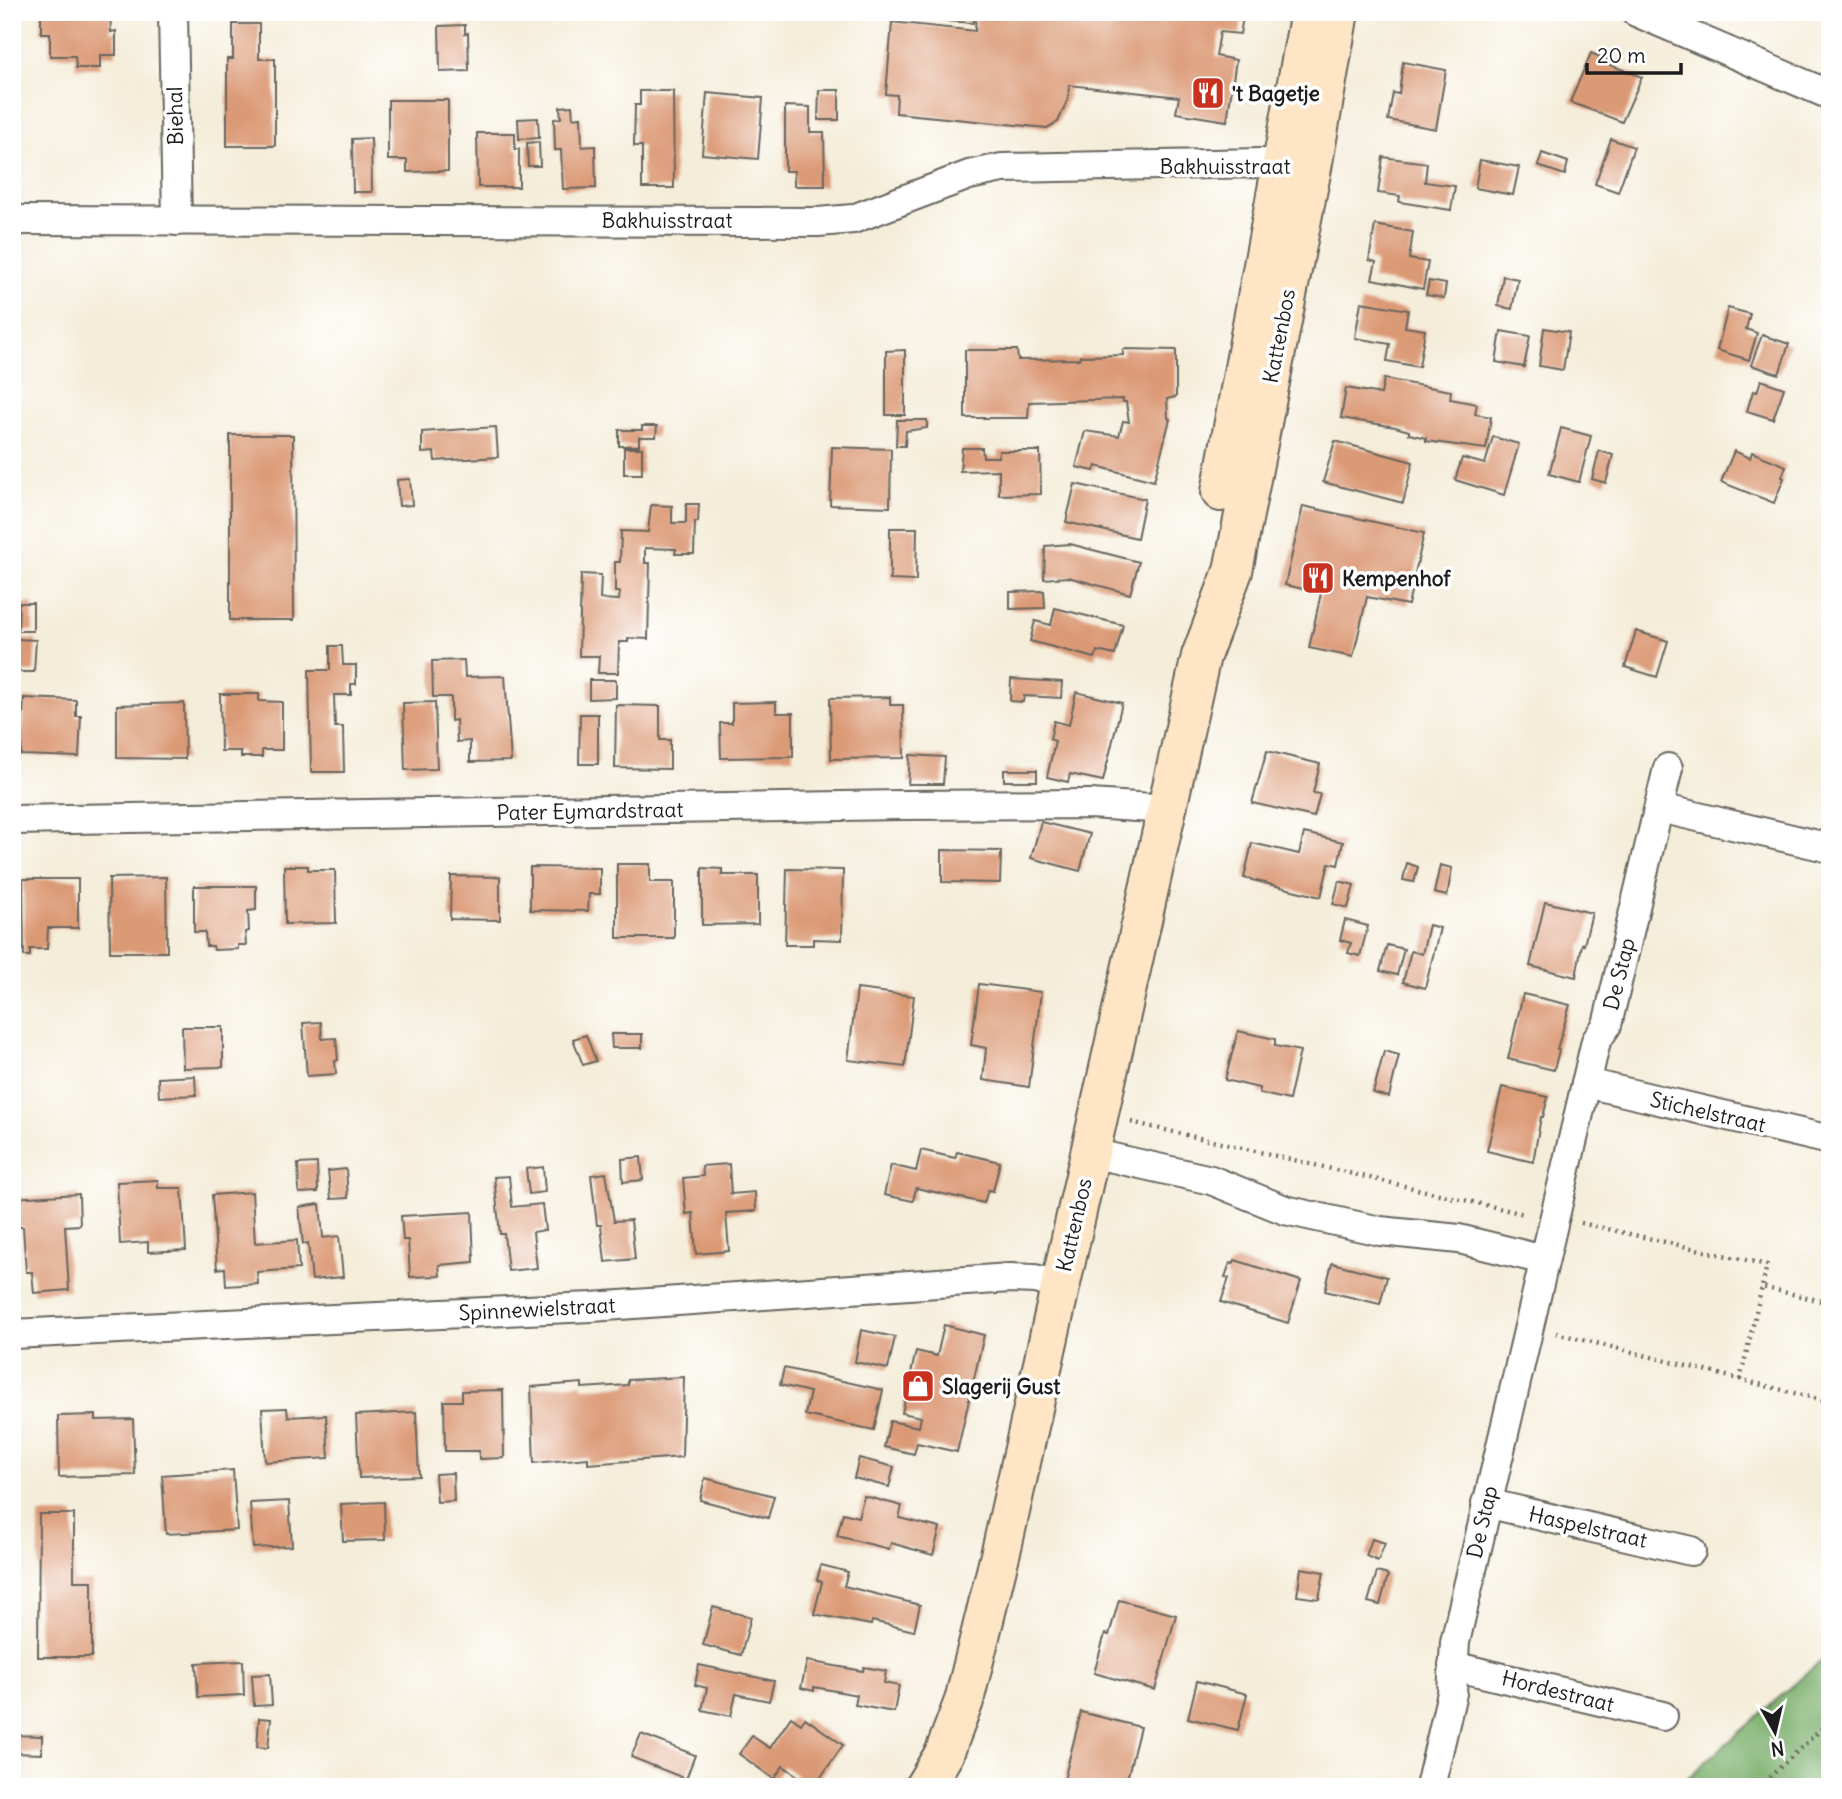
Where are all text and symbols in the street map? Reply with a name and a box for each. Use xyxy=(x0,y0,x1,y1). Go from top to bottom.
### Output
scale bar xyxy=(1587,32,1681,76)
text: 20 m xyxy=(1597,42,1646,69)
restaurant icon: 't Bagetje xyxy=(1189,74,1227,112)
place label: 't Bagetje xyxy=(1232,80,1320,107)
street label: Biehal xyxy=(161,86,189,146)
street label: Bakhuisstraat xyxy=(1160,153,1290,180)
street label: Bakhuisstraat xyxy=(602,207,732,234)
street label: Kattenbos xyxy=(1257,287,1301,385)
restaurant icon: Kempenhof xyxy=(1299,559,1337,597)
place label: Kempenhof xyxy=(1342,565,1451,592)
street label: Pater Eymardstraat xyxy=(496,796,684,826)
street label: De Stap xyxy=(1597,935,1641,1013)
street label: Stichelstraat xyxy=(1648,1086,1768,1138)
street label: Kattenbos xyxy=(1050,1176,1098,1274)
street label: Spinnewielstraat xyxy=(458,1291,616,1327)
shop icon: Slagerij Gust xyxy=(899,1367,937,1405)
place label: Slagerij Gust xyxy=(942,1373,1061,1400)
street label: De Stap xyxy=(1461,1483,1503,1561)
street label: Haspelstraat xyxy=(1526,1500,1650,1554)
street label: Hordestraat xyxy=(1499,1664,1617,1718)
north arrow xyxy=(1741,1698,1811,1768)
text: N xyxy=(1769,1736,1786,1762)

